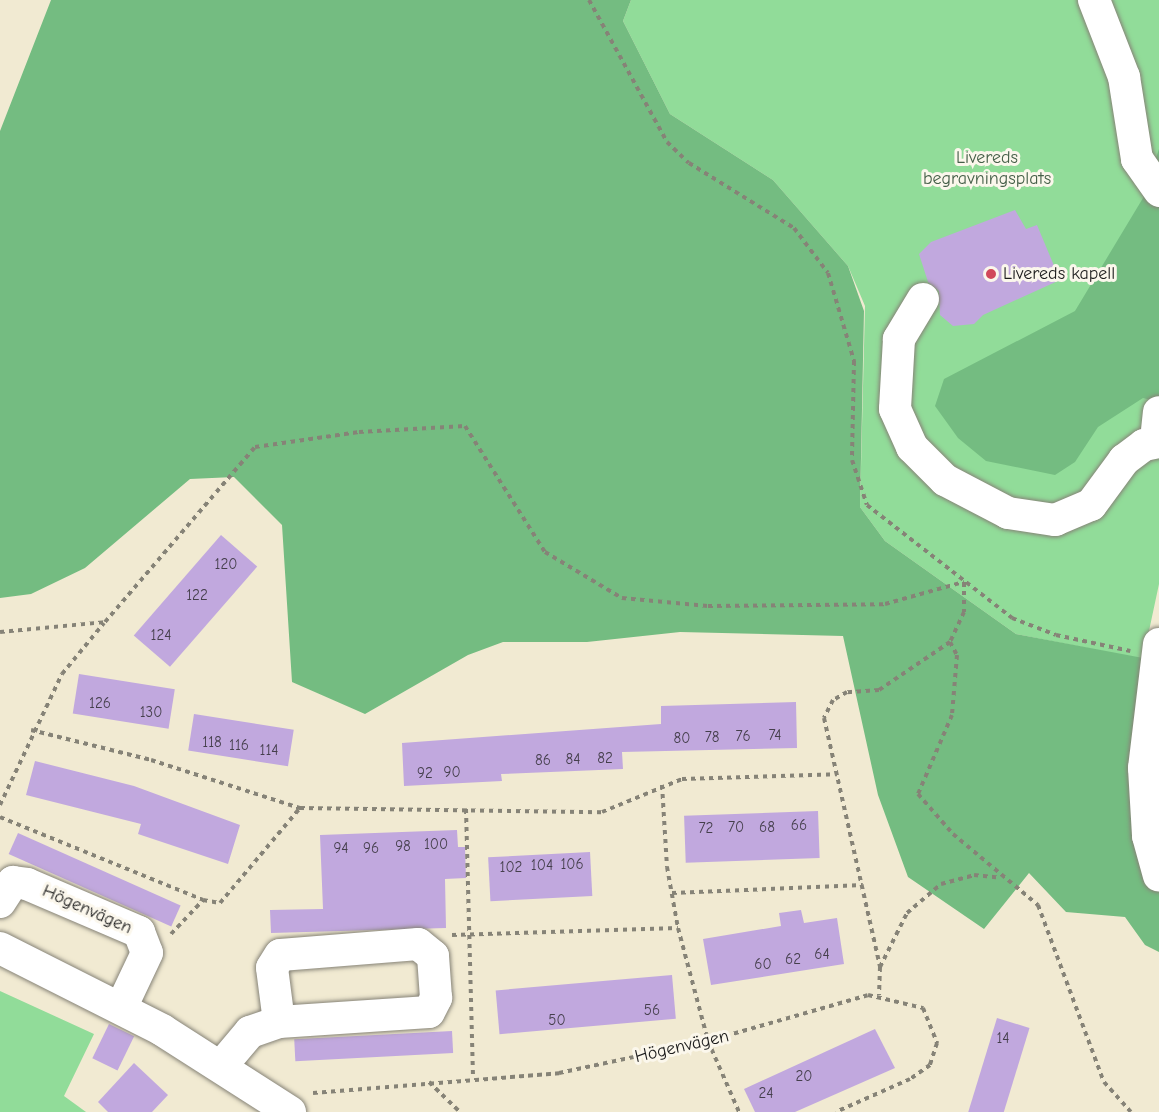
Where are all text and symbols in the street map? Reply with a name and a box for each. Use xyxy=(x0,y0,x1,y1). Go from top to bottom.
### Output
park label: Livereds begravningsplats xyxy=(923,148,1051,190)
place label: Livereds kapell xyxy=(1003,263,1115,285)
marker: Livereds kapell xyxy=(984,267,998,281)
house number: 120 xyxy=(215,556,237,574)
house number: 122 xyxy=(186,587,208,605)
house number: 124 xyxy=(151,627,171,645)
house number: 126 xyxy=(89,695,111,713)
house number: 130 xyxy=(140,704,162,722)
house number: 74 xyxy=(768,727,782,745)
house number: 76 xyxy=(735,728,751,746)
house number: 78 xyxy=(705,729,719,747)
house number: 80 xyxy=(674,730,690,748)
house number: 118 xyxy=(202,734,222,752)
house number: 116 xyxy=(229,737,249,755)
house number: 114 xyxy=(259,742,279,760)
house number: 82 xyxy=(597,750,613,768)
house number: 84 xyxy=(566,751,580,769)
house number: 86 xyxy=(535,752,551,770)
house number: 90 xyxy=(443,764,461,782)
house number: 92 xyxy=(417,765,433,783)
house number: 66 xyxy=(791,817,807,835)
house number: 70 xyxy=(728,819,744,837)
house number: 68 xyxy=(759,819,775,837)
house number: 72 xyxy=(699,820,713,838)
house number: 100 xyxy=(424,836,448,854)
house number: 98 xyxy=(395,838,411,856)
house number: 94 xyxy=(333,840,349,858)
house number: 96 xyxy=(363,840,379,858)
house number: 106 xyxy=(560,856,584,874)
house number: 104 xyxy=(531,857,553,875)
house number: 102 xyxy=(500,859,522,877)
street label: Högenvägen xyxy=(39,881,135,939)
house number: 64 xyxy=(814,946,830,964)
house number: 62 xyxy=(785,951,801,969)
house number: 60 xyxy=(754,956,772,974)
house number: 56 xyxy=(644,1002,660,1020)
house number: 50 xyxy=(548,1012,566,1030)
street label: Högenvägen xyxy=(633,1026,731,1068)
house number: 14 xyxy=(996,1030,1010,1048)
house number: 20 xyxy=(796,1068,812,1086)
house number: 24 xyxy=(758,1085,774,1103)

